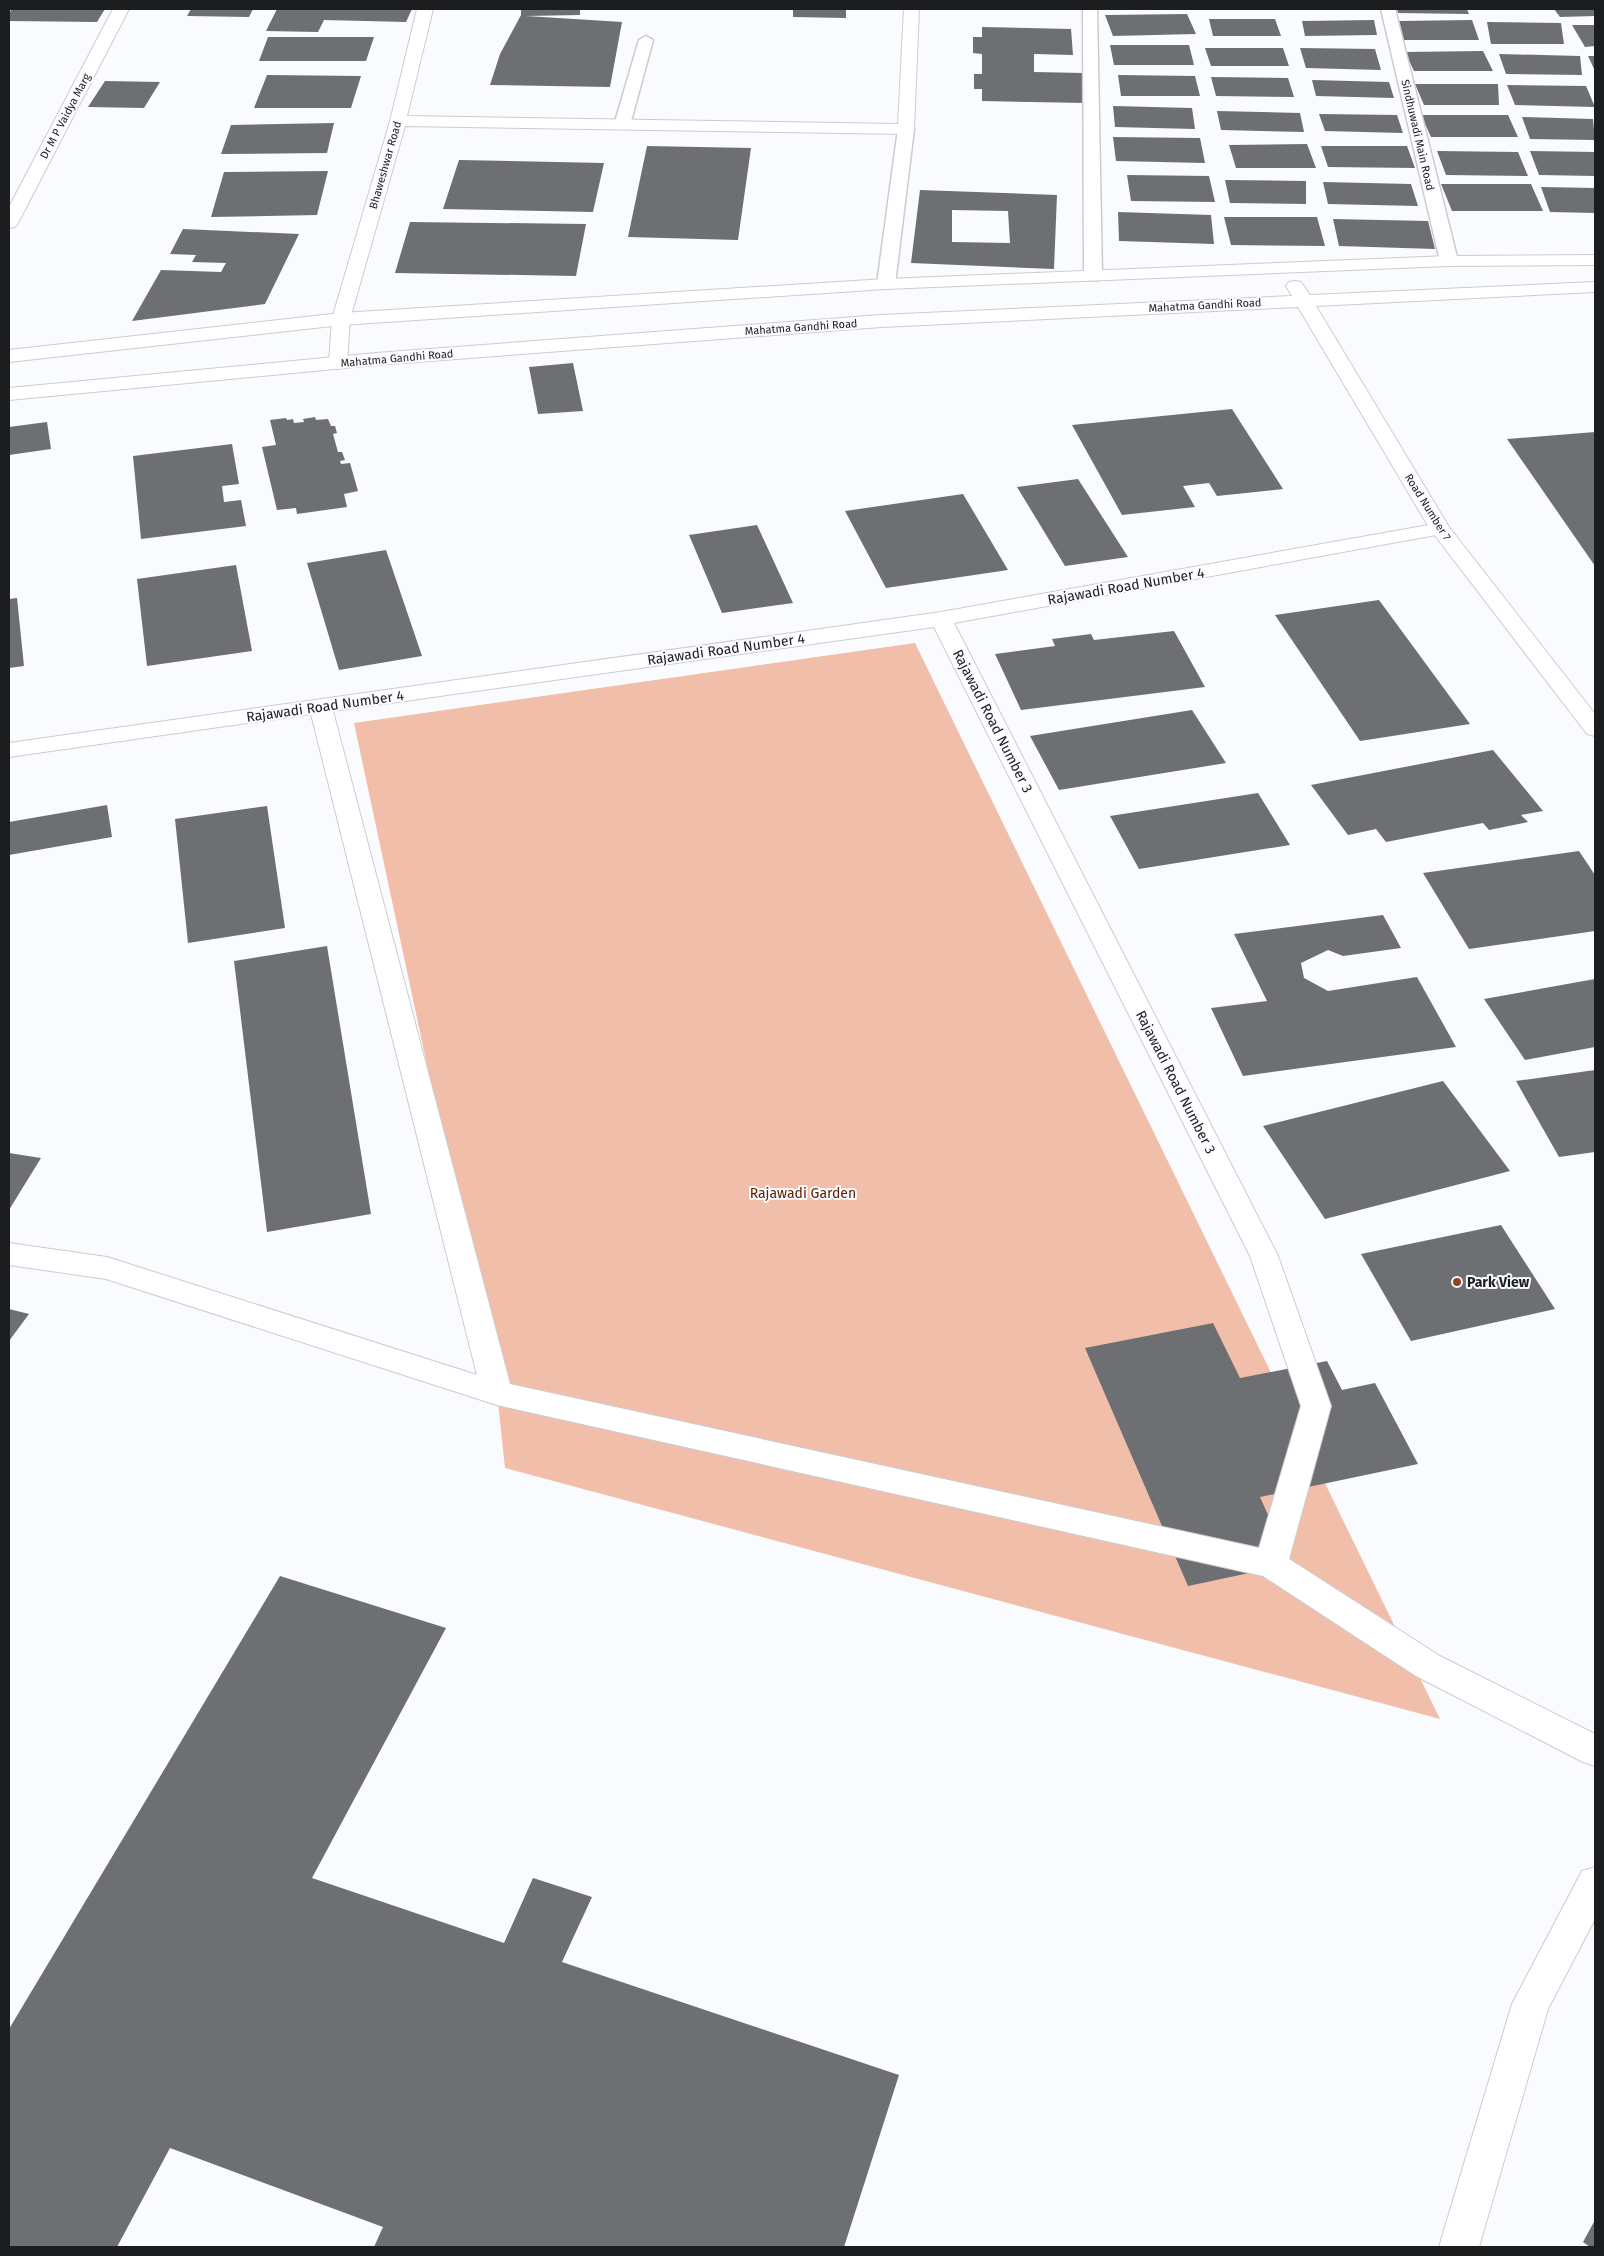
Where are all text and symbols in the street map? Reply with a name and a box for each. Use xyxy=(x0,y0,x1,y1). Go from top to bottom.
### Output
street label: Dr M P Vaidya Marg xyxy=(37,71,94,161)
street label: Sindhuwadi Main Road xyxy=(1398,78,1437,192)
street label: Bhaweshwar Road xyxy=(367,120,404,211)
street label: Mahatma Gandhi Road xyxy=(1148,296,1262,315)
street label: Mahatma Gandhi Road xyxy=(744,317,858,338)
street label: Mahatma Gandhi Road xyxy=(340,347,454,370)
street label: Road Number 7 xyxy=(1402,472,1453,543)
street label: Rajawadi Road Number 4 xyxy=(1046,564,1206,609)
street label: Rajawadi Road Number 4 xyxy=(646,630,807,669)
street label: Rajawadi Road Number 3 xyxy=(949,647,1036,796)
street label: Rajawadi Road Number 4 xyxy=(245,687,406,726)
street label: Rajawadi Road Number 3 xyxy=(1132,1008,1219,1157)
park label: Rajawadi Garden xyxy=(750,1185,856,1202)
place label: Park View xyxy=(1467,1274,1530,1291)
marker: Park View xyxy=(1451,1276,1463,1288)

